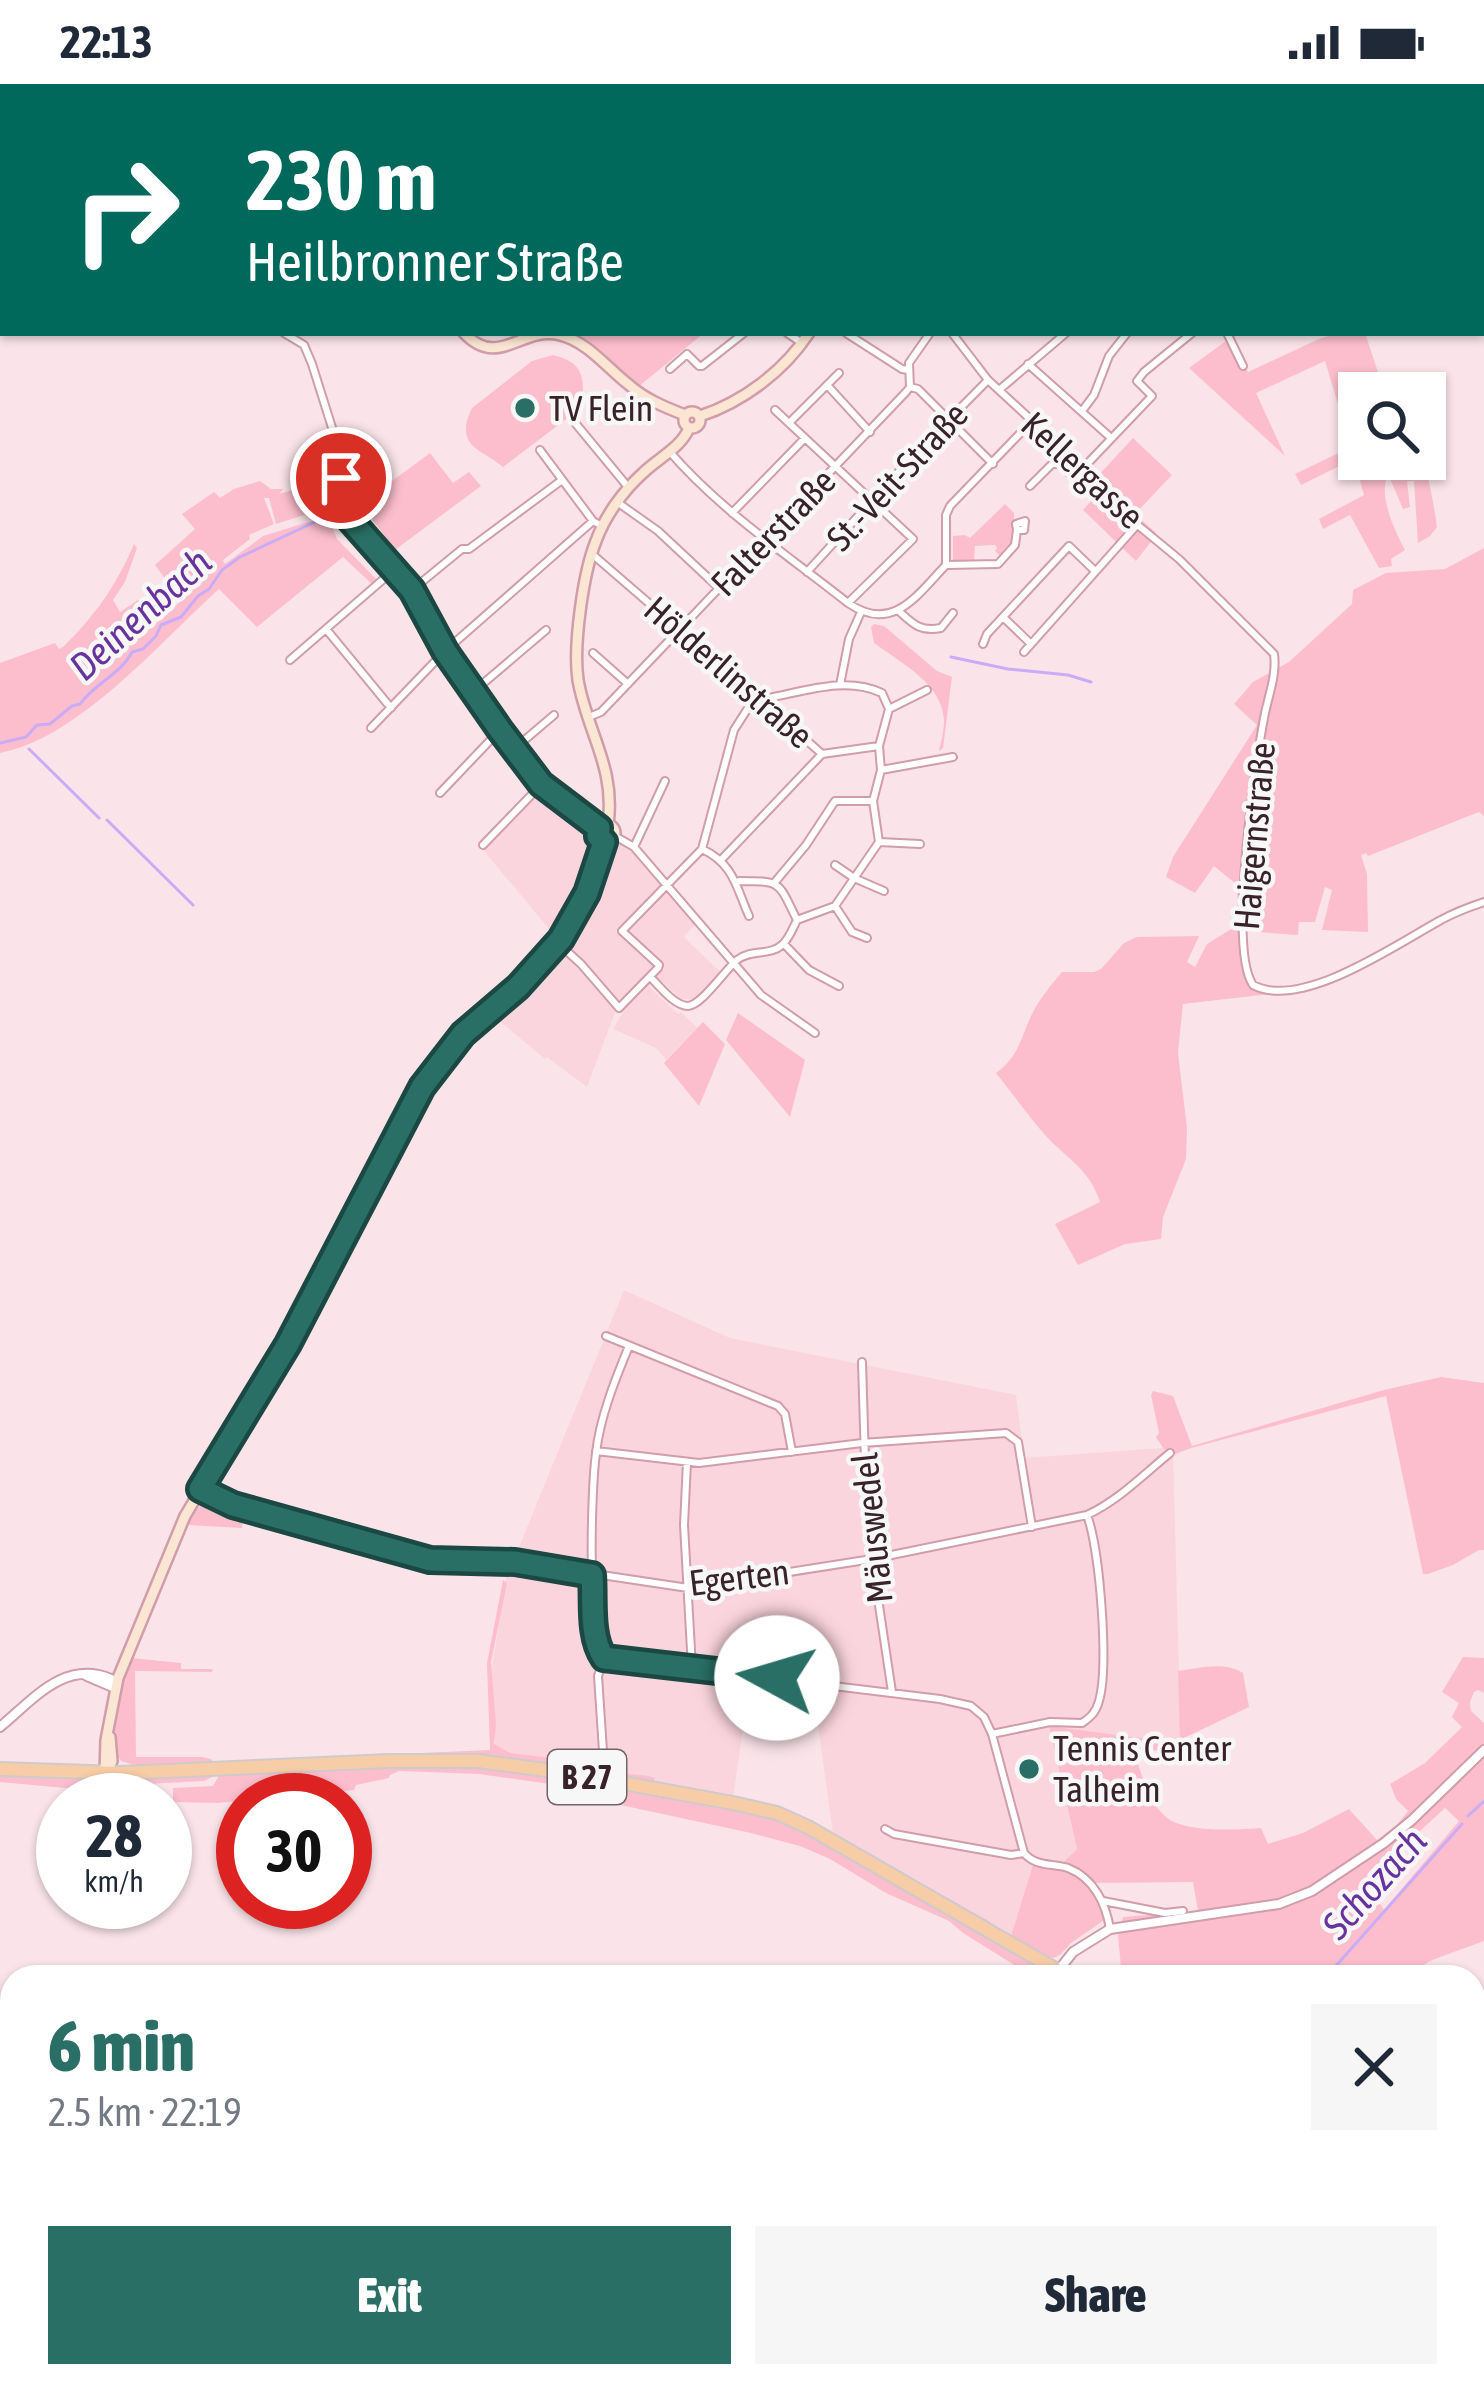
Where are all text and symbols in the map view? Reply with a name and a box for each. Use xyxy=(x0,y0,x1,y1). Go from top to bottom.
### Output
text: 22:13 xyxy=(60,16,153,68)
icon: right xyxy=(48,132,204,288)
text: 230 m xyxy=(246,132,436,228)
text: Heilbronner Straße xyxy=(246,231,624,292)
map controls xyxy=(1338,372,1446,480)
button: search xyxy=(1338,372,1446,480)
place label: TV Flein xyxy=(549,387,653,429)
street label: St.-Veit-Straße xyxy=(818,393,976,559)
marker: TV Flein xyxy=(512,395,538,421)
street label: Kellergasse xyxy=(1013,403,1153,537)
pin xyxy=(290,427,392,529)
icon: arrive xyxy=(308,445,374,511)
street label: Falterstraße xyxy=(702,460,844,604)
water label: Deinenbach xyxy=(61,539,219,689)
street label: Hölderlinstraße xyxy=(636,587,822,757)
street label: Haigernstraße xyxy=(1225,740,1283,932)
street label: Mäuswedel xyxy=(843,1450,901,1605)
street label: Egerten xyxy=(687,1550,791,1604)
position arrow xyxy=(714,1615,840,1741)
place label: Tennis Center Talheim xyxy=(1053,1727,1232,1810)
road number: B 27 xyxy=(548,1750,626,1804)
marker: Tennis Center Talheim xyxy=(1016,1756,1042,1782)
speed limit sign: 30 xyxy=(216,1773,372,1929)
text: 28 xyxy=(86,1801,142,1870)
water label: Schozach xyxy=(1313,1819,1435,1948)
text: km/h xyxy=(84,1864,144,1898)
text: 6 min xyxy=(48,2004,195,2086)
button: close xyxy=(1311,2004,1437,2130)
text: 2.5 km · 22:19 xyxy=(48,2090,241,2134)
button: Exit xyxy=(48,2226,731,2364)
button: Share xyxy=(755,2226,1437,2364)

